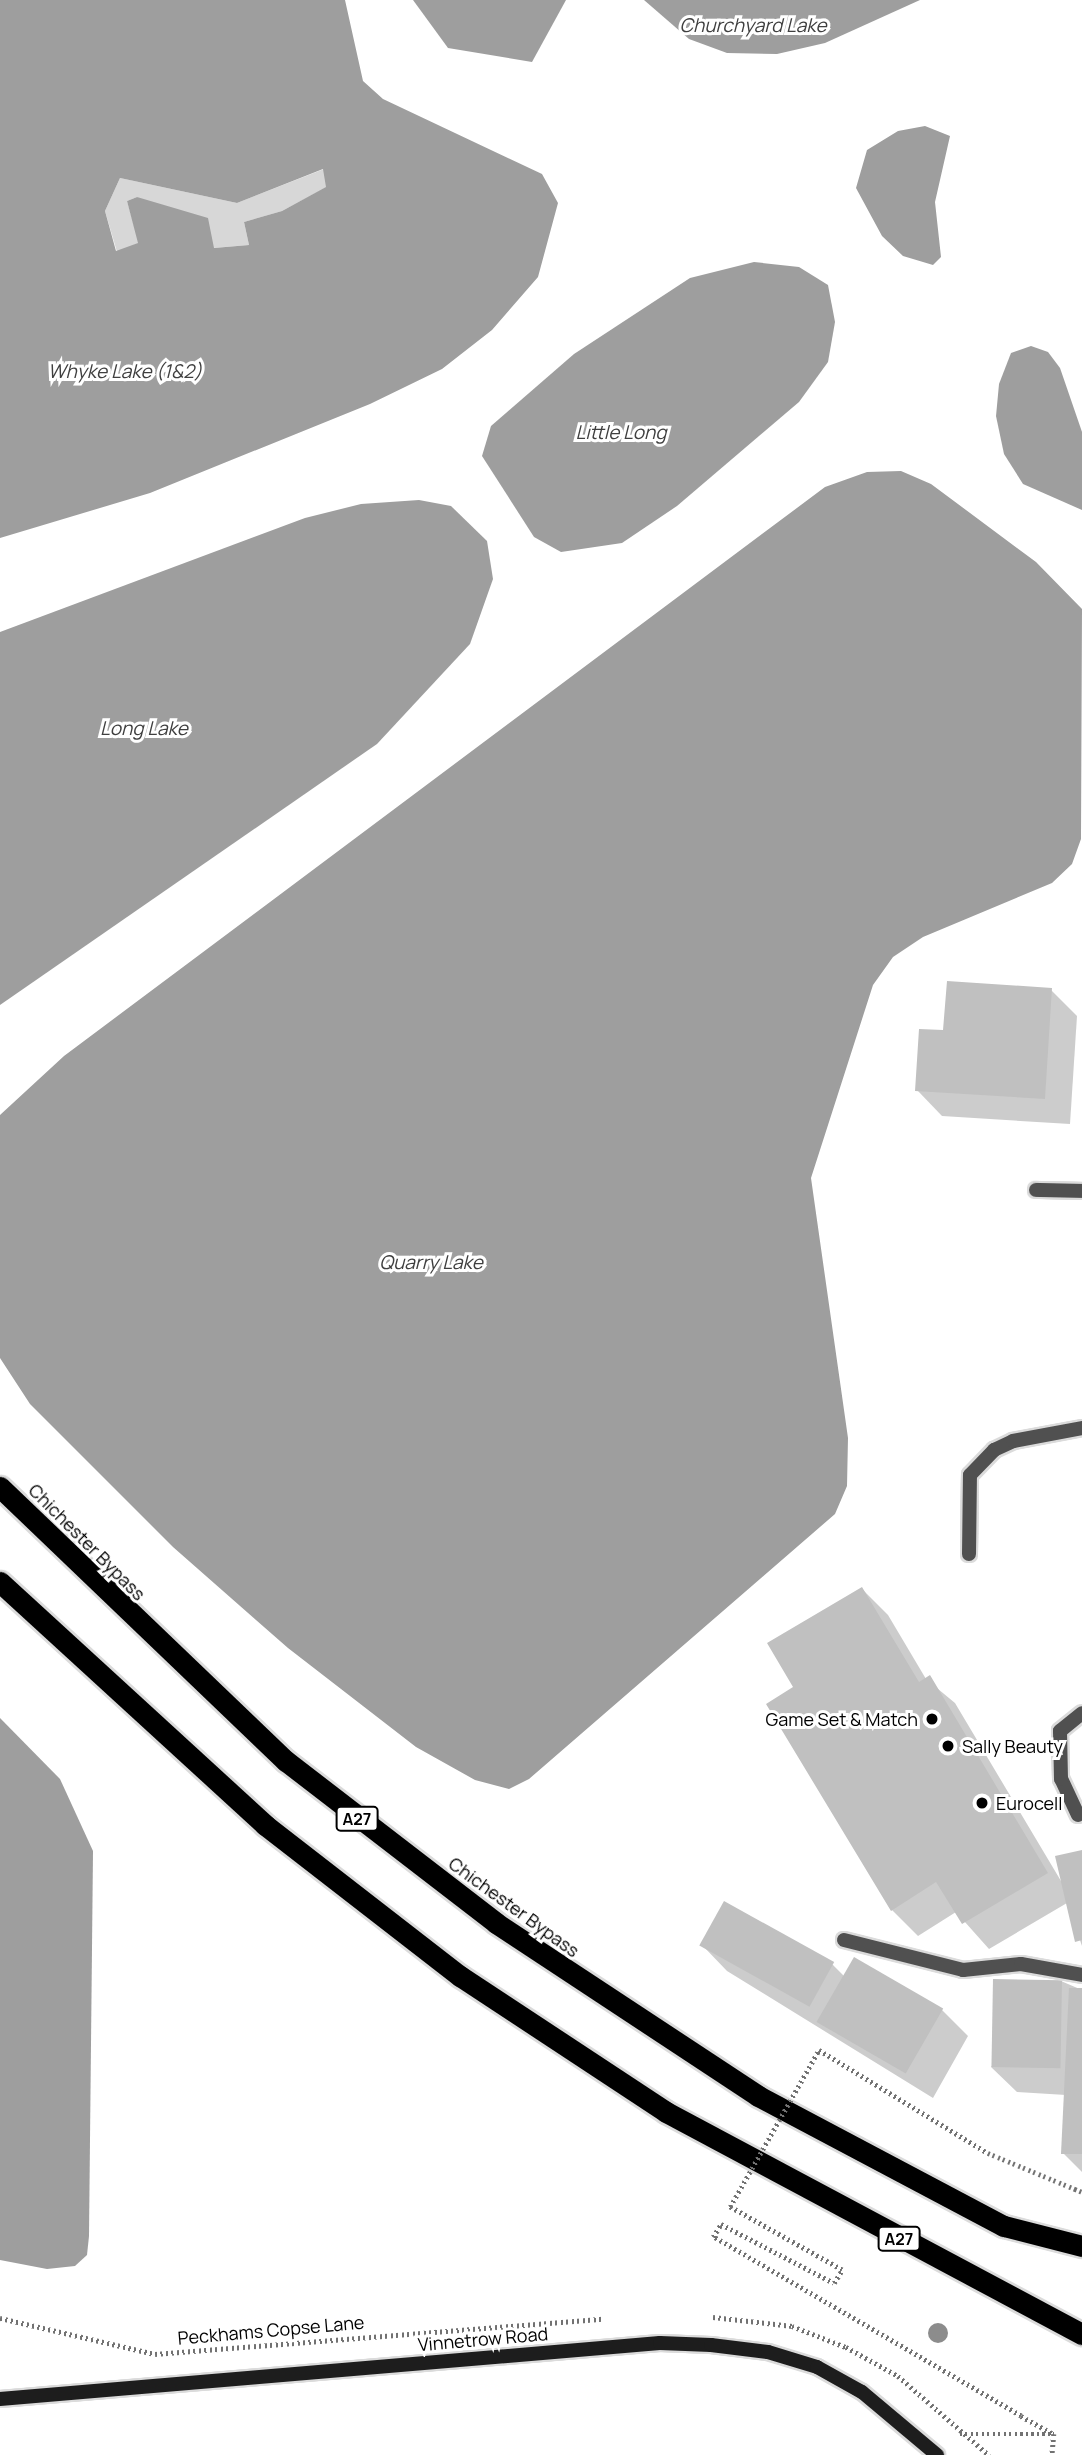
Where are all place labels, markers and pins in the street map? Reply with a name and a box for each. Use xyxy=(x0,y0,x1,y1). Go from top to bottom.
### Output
place label: Game Set & Match xyxy=(766,1708,918,1730)
marker: Game Set & Match xyxy=(924,1711,940,1727)
place label: Sally Beauty xyxy=(962,1735,1063,1757)
marker: Sally Beauty xyxy=(940,1738,956,1754)
place label: Eurocell xyxy=(996,1792,1063,1814)
marker: Eurocell xyxy=(974,1795,990,1811)

